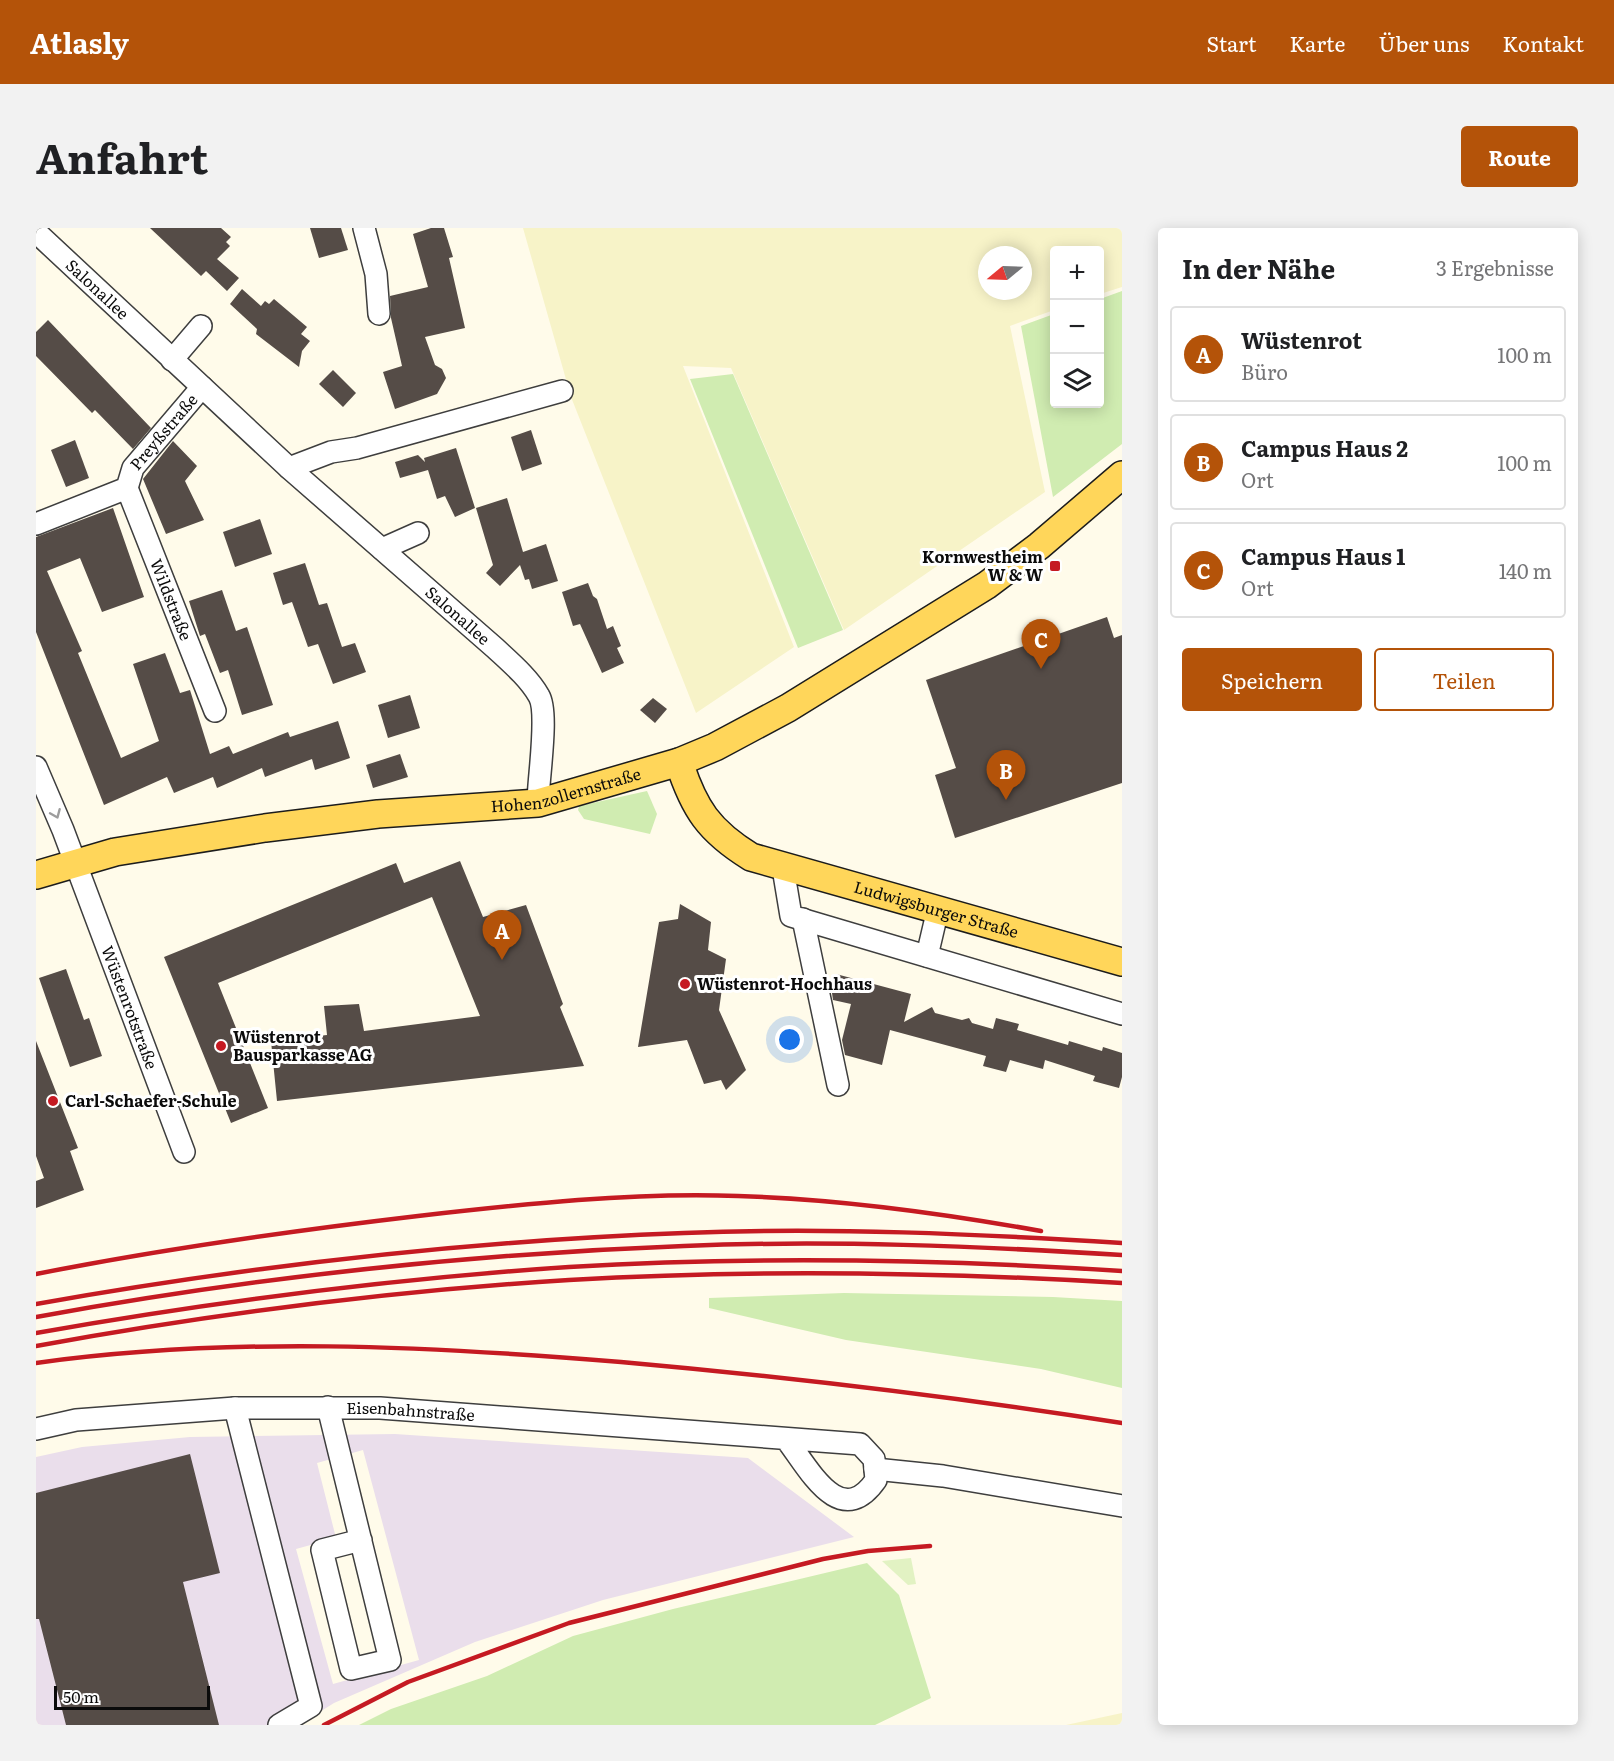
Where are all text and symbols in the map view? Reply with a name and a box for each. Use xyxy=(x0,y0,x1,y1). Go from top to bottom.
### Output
text: Atlasly xyxy=(30,21,129,63)
text: Start xyxy=(1206,27,1257,58)
text: Karte xyxy=(1290,27,1345,58)
text: Über uns xyxy=(1378,27,1469,58)
text: Kontakt xyxy=(1502,27,1584,58)
text: Anfahrt xyxy=(36,125,208,187)
button: Route xyxy=(1461,126,1578,187)
north arrow xyxy=(978,246,1032,300)
map controls xyxy=(1050,246,1104,408)
button: + xyxy=(1050,246,1104,300)
text: In der Nähe xyxy=(1182,248,1335,287)
text: 3 Ergebnisse xyxy=(1436,252,1554,282)
street label: Salonallee xyxy=(61,253,135,324)
button: − xyxy=(1050,300,1104,354)
text: Wüstenrot xyxy=(1241,323,1362,356)
text: A xyxy=(1196,339,1211,369)
text: 100 m xyxy=(1497,339,1552,369)
button: layers xyxy=(1050,354,1104,408)
text: Büro xyxy=(1241,356,1288,386)
street label: Preyßstraße xyxy=(123,388,202,475)
text: Campus Haus 2 xyxy=(1241,431,1408,464)
text: B xyxy=(1197,447,1210,477)
text: 100 m xyxy=(1497,447,1552,477)
text: Ort xyxy=(1241,464,1274,494)
text: Campus Haus 1 xyxy=(1241,539,1405,572)
place label: Kornwestheim W & W xyxy=(922,544,1043,586)
street label: Wildstraße xyxy=(145,555,199,644)
text: C xyxy=(1196,555,1211,585)
text: 140 m xyxy=(1499,555,1552,585)
marker: Kornwestheim W & W xyxy=(1048,559,1062,573)
text: Ort xyxy=(1241,572,1274,602)
street label: Salonallee xyxy=(421,580,496,650)
pin: C xyxy=(1022,620,1060,669)
button: Speichern xyxy=(1182,648,1362,711)
button: Teilen xyxy=(1374,648,1554,711)
pin: B xyxy=(986,750,1026,800)
street label: Hohenzollernstraße xyxy=(490,761,643,817)
one-way arrow xyxy=(49,808,61,819)
street label: Ludwigsburger Straße xyxy=(851,874,1022,943)
pin: A xyxy=(482,910,522,960)
street label: Wüstenrotstraße xyxy=(96,942,165,1072)
place label: Wüstenrot-Hochhaus xyxy=(697,971,872,995)
marker: Wüstenrot-Hochhaus xyxy=(678,977,692,991)
place label: Wüstenrot Bausparkasse AG xyxy=(233,1024,372,1066)
your location xyxy=(775,1025,804,1054)
marker: Wüstenrot Bausparkasse AG xyxy=(214,1039,228,1053)
place label: Carl-Schaefer-Schule xyxy=(65,1088,237,1112)
marker: Carl-Schaefer-Schule xyxy=(46,1094,60,1108)
street label: Eisenbahnstraße xyxy=(346,1395,476,1426)
scale bar xyxy=(54,1683,210,1710)
text: 50 m xyxy=(63,1684,99,1708)

